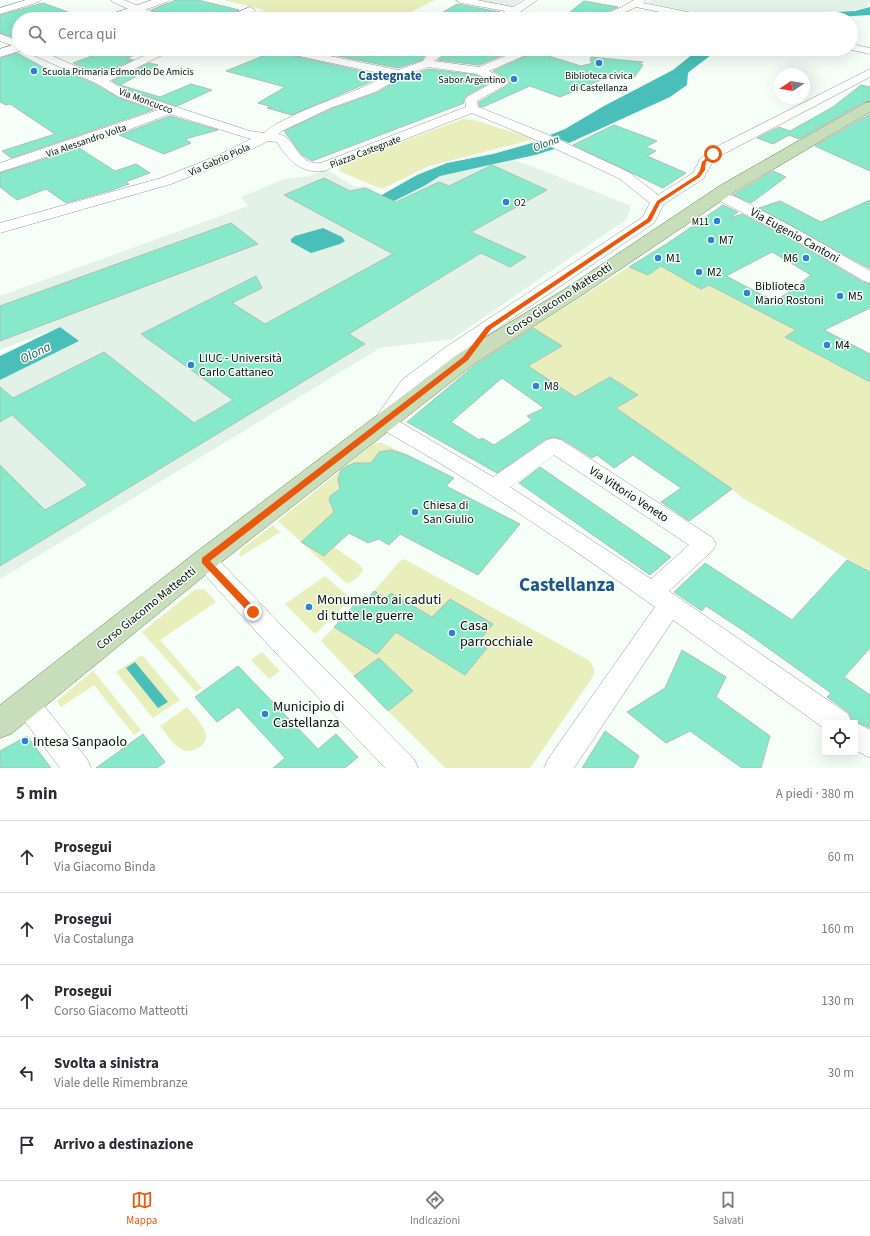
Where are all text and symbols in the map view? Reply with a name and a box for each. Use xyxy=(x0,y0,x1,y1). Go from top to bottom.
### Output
search box xyxy=(12,12,858,56)
icon: search xyxy=(26,23,48,45)
text: Cerca qui xyxy=(58,24,117,45)
marker: Biblioteca civica di Castellanza xyxy=(594,58,604,68)
place label: Scuola Primaria Edmondo De Amicis xyxy=(42,65,194,79)
marker: Scuola Primaria Edmondo De Amicis xyxy=(29,66,39,76)
district label: Castegnate xyxy=(358,67,422,85)
north arrow xyxy=(774,68,810,104)
place label: Biblioteca civica di Castellanza xyxy=(565,69,633,95)
place label: Sabor Argentino xyxy=(438,73,506,87)
marker: Sabor Argentino xyxy=(509,74,519,84)
street label: Via Moncucco xyxy=(117,85,175,117)
street label: Via Alessandro Volta xyxy=(44,121,128,161)
street label: Piazza Castegnate xyxy=(328,132,403,172)
water label: Olona xyxy=(531,132,562,155)
street label: Via Gabrio Piola xyxy=(186,140,252,180)
route start xyxy=(704,145,722,163)
place label: O2 xyxy=(514,196,526,210)
marker: O2 xyxy=(501,197,511,207)
street label: Via Eugenio Cantoni xyxy=(747,204,843,267)
place label: M11 xyxy=(692,215,709,229)
marker: M11 xyxy=(712,216,722,226)
place label: M7 xyxy=(719,232,734,249)
marker: M7 xyxy=(706,235,716,245)
place label: M1 xyxy=(666,250,681,267)
place label: M6 xyxy=(783,250,798,267)
marker: M1 xyxy=(653,253,663,263)
marker: M6 xyxy=(801,253,811,263)
street label: Corso Giacomo Matteotti xyxy=(503,259,616,340)
place label: M2 xyxy=(707,264,722,281)
marker: M2 xyxy=(694,267,704,277)
place label: Biblioteca Mario Rostoni xyxy=(755,278,824,309)
marker: Biblioteca Mario Rostoni xyxy=(742,288,752,298)
place label: M5 xyxy=(848,288,863,305)
marker: M5 xyxy=(835,291,845,301)
place label: M4 xyxy=(835,337,850,354)
water label: Olona xyxy=(17,338,54,368)
marker: M4 xyxy=(822,340,832,350)
place label: LIUC - Università Carlo Cattaneo xyxy=(199,350,282,381)
marker: LIUC - Università Carlo Cattaneo xyxy=(186,360,196,370)
place label: M8 xyxy=(544,378,559,395)
marker: M8 xyxy=(531,381,541,391)
street label: Via Vittorio Veneto xyxy=(586,462,672,527)
place label: Chiesa di San Giulio xyxy=(423,497,474,528)
marker: Chiesa di San Giulio xyxy=(410,507,420,517)
street label: Corso Giacomo Matteotti xyxy=(93,563,200,654)
district label: Castellanza xyxy=(519,572,615,599)
place label: Monumento ai caduti di tutte le guerre xyxy=(317,590,441,626)
marker: Monumento ai caduti di tutte le guerre xyxy=(304,602,314,612)
route end xyxy=(244,603,262,621)
place label: Casa parrocchiale xyxy=(460,616,533,652)
marker: Casa parrocchiale xyxy=(447,628,457,638)
place label: Municipio di Castellanza xyxy=(273,697,345,733)
marker: Municipio di Castellanza xyxy=(260,709,270,719)
map controls xyxy=(822,720,858,756)
button: locate xyxy=(822,720,858,756)
place label: Intesa Sanpaolo xyxy=(33,732,127,752)
marker: Intesa Sanpaolo xyxy=(20,736,30,746)
text: 5 min xyxy=(16,782,57,806)
text: A piedi · 380 m xyxy=(776,785,854,803)
text: Prosegui xyxy=(54,837,112,858)
icon: ahead xyxy=(16,846,38,868)
text: 60 m xyxy=(828,848,854,866)
text: Via Giacomo Binda xyxy=(54,858,156,876)
text: Prosegui xyxy=(54,909,112,930)
icon: ahead xyxy=(16,918,38,940)
text: 160 m xyxy=(821,920,854,938)
text: Via Costalunga xyxy=(54,930,134,948)
text: Prosegui xyxy=(54,981,112,1002)
icon: ahead xyxy=(16,990,38,1012)
text: 130 m xyxy=(821,992,854,1010)
text: Corso Giacomo Matteotti xyxy=(54,1002,188,1020)
text: Svolta a sinistra xyxy=(54,1053,159,1074)
icon: left xyxy=(16,1062,38,1084)
text: 30 m xyxy=(828,1064,854,1082)
text: Viale delle Rimembranze xyxy=(54,1074,188,1092)
icon: arrive xyxy=(16,1134,38,1156)
text: Arrivo a destinazione xyxy=(54,1134,193,1155)
tab: Mappa xyxy=(126,1189,157,1228)
tab: Indicazioni xyxy=(410,1189,460,1228)
tab: Salvati xyxy=(713,1189,744,1228)

